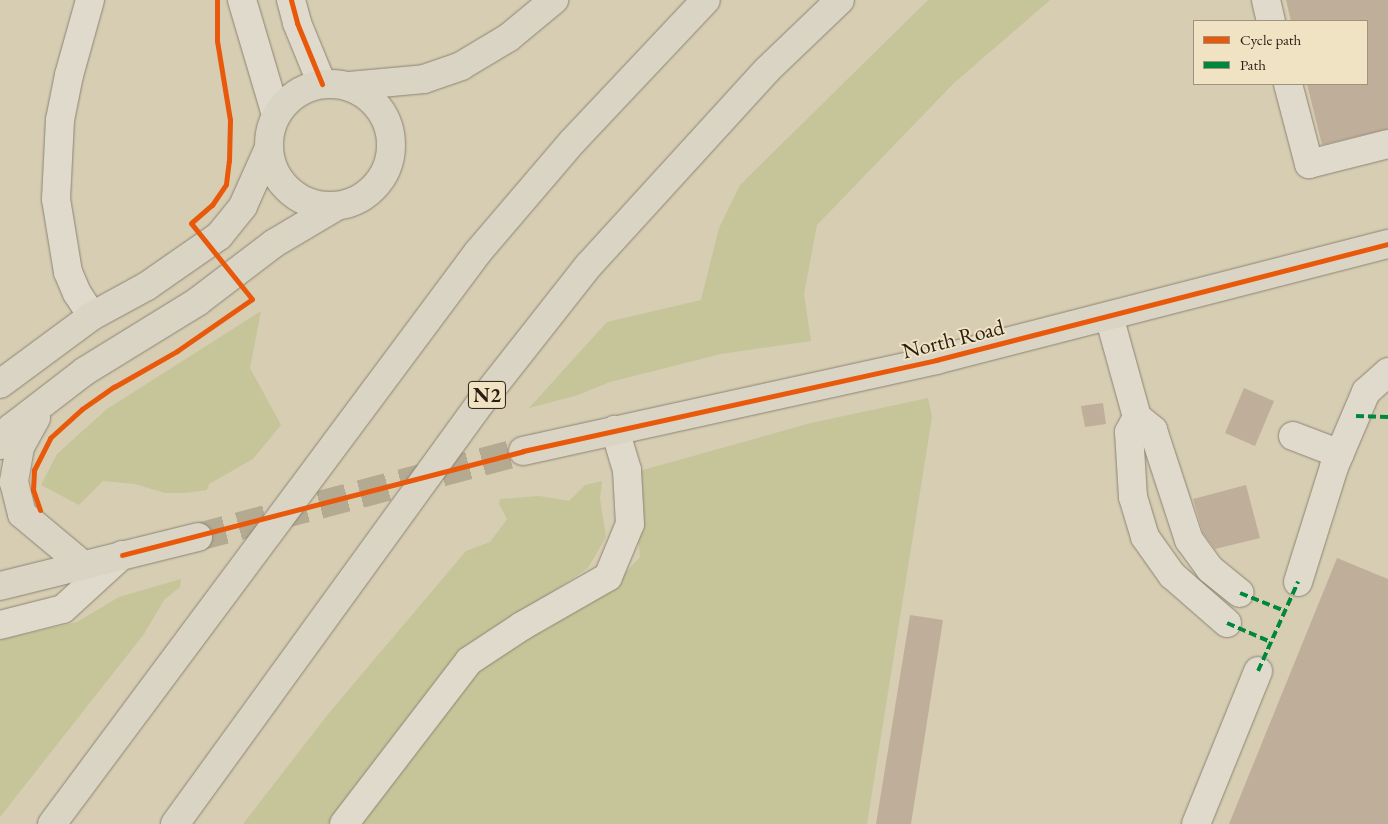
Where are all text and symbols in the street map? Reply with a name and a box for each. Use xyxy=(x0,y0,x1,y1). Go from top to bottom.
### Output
legend xyxy=(1193,20,1368,85)
text: Cycle path xyxy=(1240,30,1301,49)
text: Path xyxy=(1240,55,1266,74)
street label: North Road xyxy=(899,314,1007,364)
road number: N2 xyxy=(467,376,507,414)

